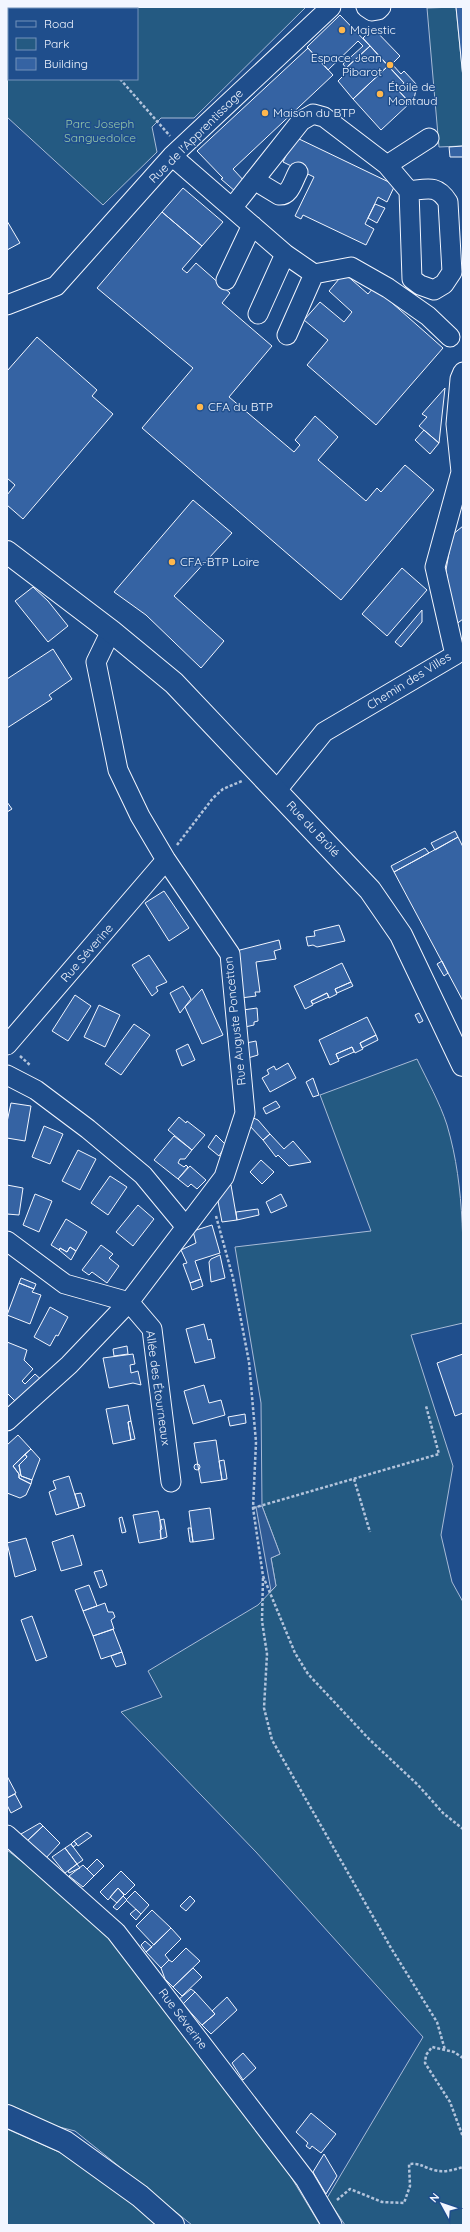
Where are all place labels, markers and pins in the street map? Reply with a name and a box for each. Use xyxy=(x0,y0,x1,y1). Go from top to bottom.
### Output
place label: Majestic xyxy=(350,22,396,37)
marker: Majestic xyxy=(337,25,347,35)
place label: Espace Jean Pibarot xyxy=(311,50,382,79)
marker: Espace Jean Pibarot xyxy=(385,60,395,70)
place label: Étoile de Montaud xyxy=(388,79,437,108)
marker: Étoile de Montaud xyxy=(375,89,385,99)
place label: Maison du BTP xyxy=(273,105,355,120)
marker: Maison du BTP xyxy=(260,108,270,118)
place label: CFA du BTP xyxy=(208,399,273,414)
marker: CFA du BTP xyxy=(195,402,205,412)
place label: CFA-BTP Loire xyxy=(180,554,260,569)
marker: CFA-BTP Loire xyxy=(167,557,177,567)

